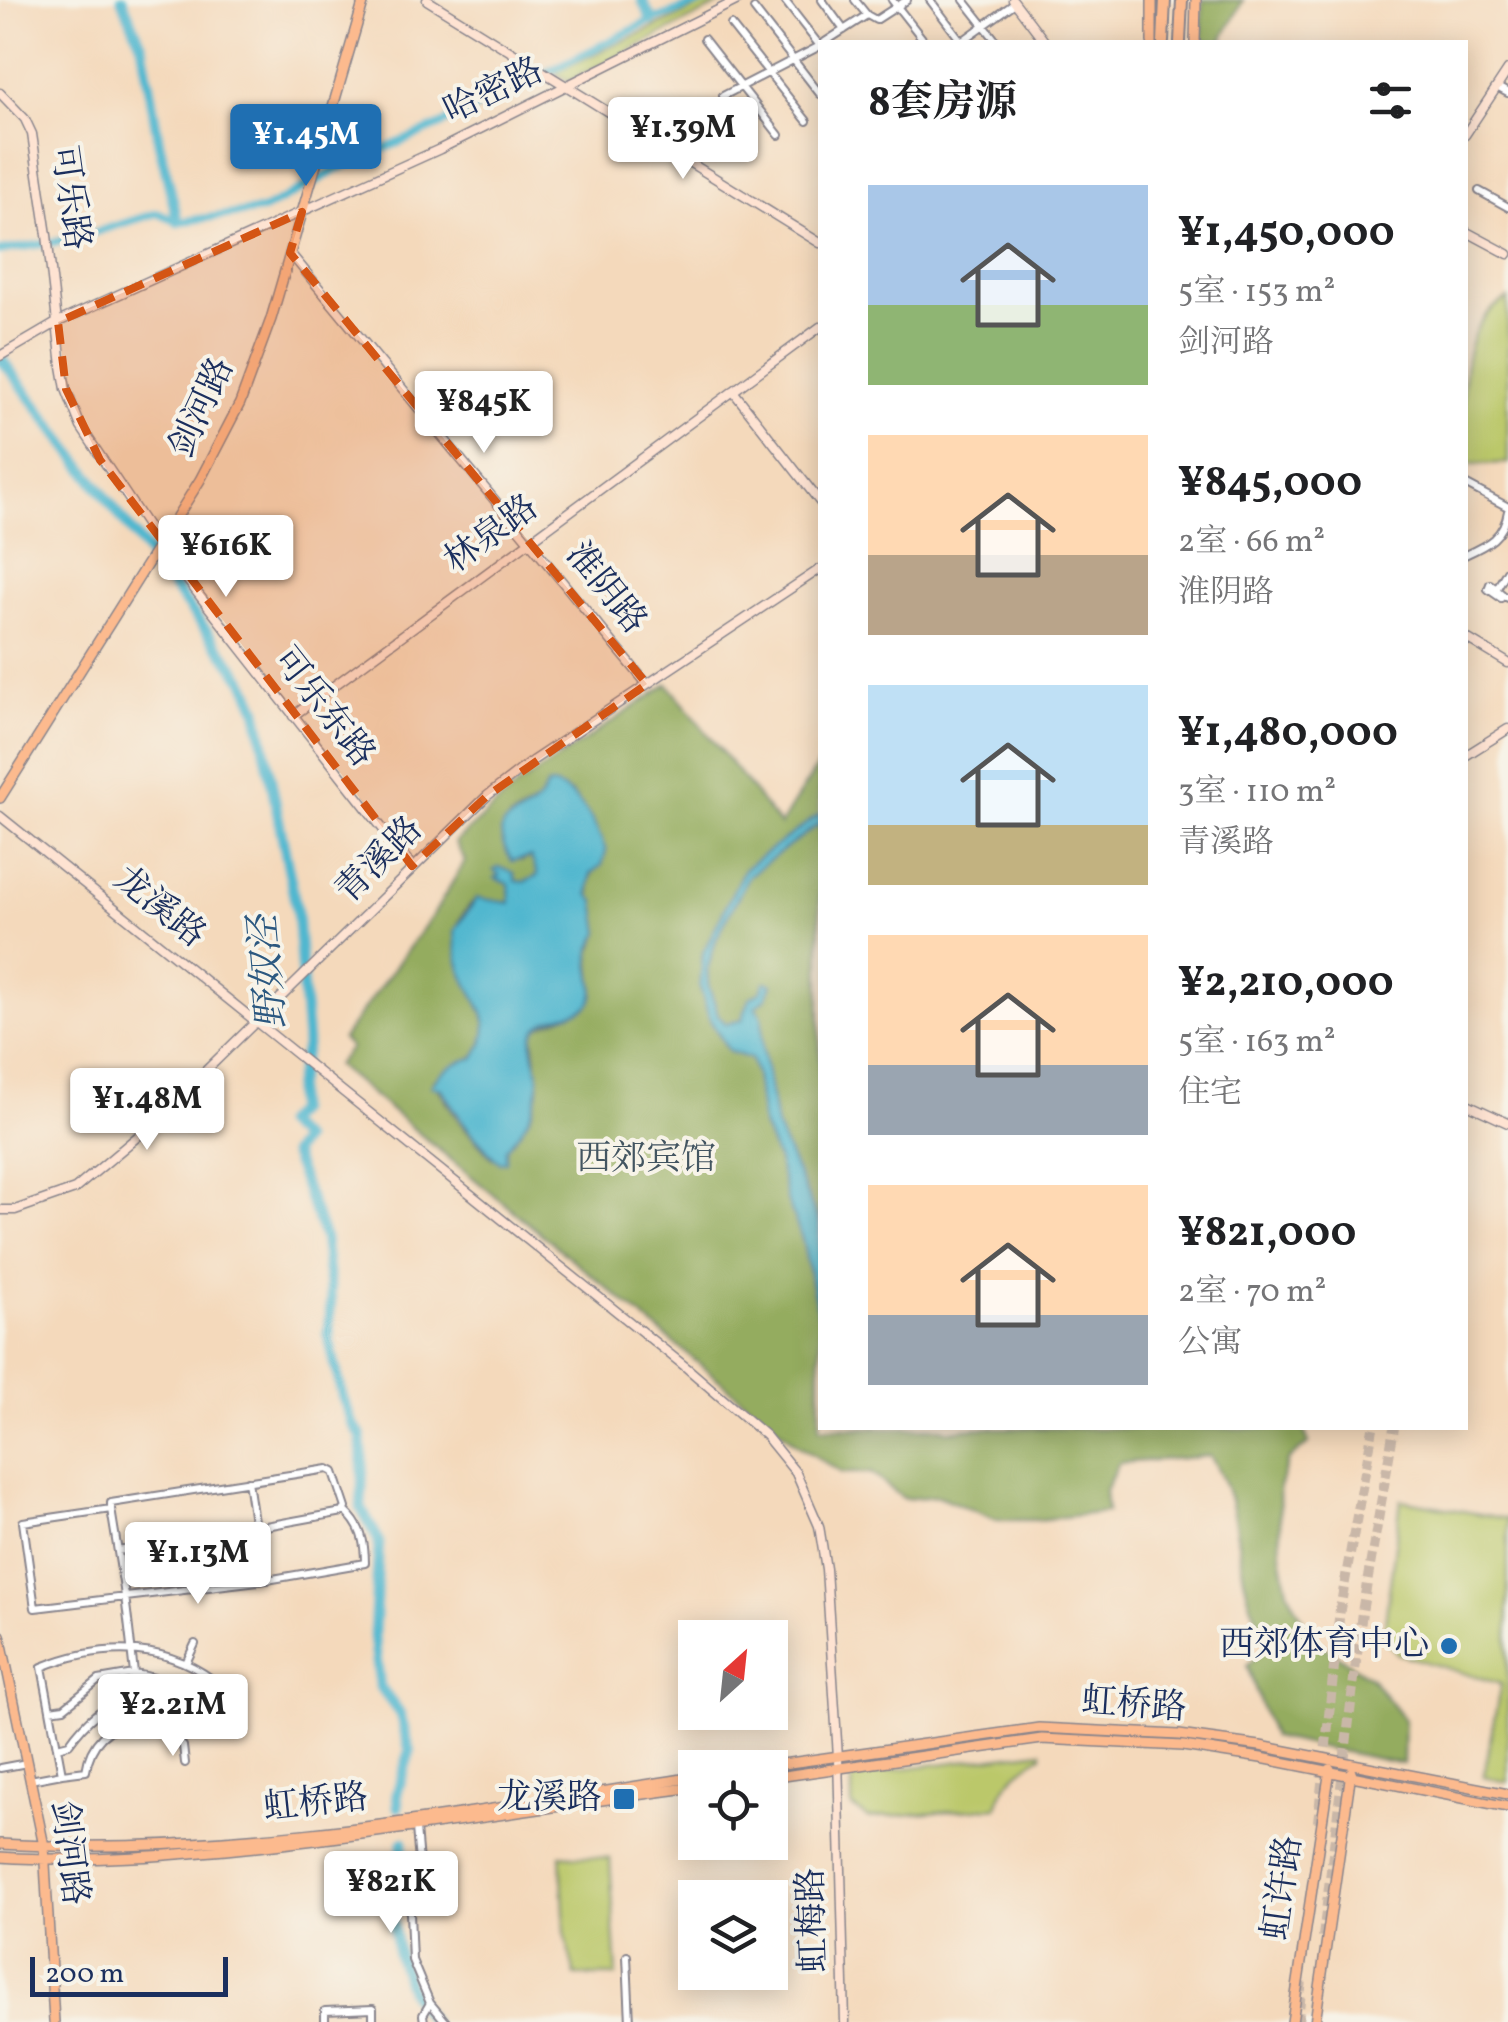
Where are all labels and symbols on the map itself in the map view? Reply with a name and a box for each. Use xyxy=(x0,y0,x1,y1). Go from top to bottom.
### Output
street label: 哈密路 xyxy=(436,47,552,137)
pin: ¥1.39M xyxy=(602,97,764,182)
pin: ¥1.45M xyxy=(225,104,387,189)
street label: 可乐路 xyxy=(38,143,100,253)
street label: 剑河路 xyxy=(159,350,247,466)
pin: ¥845K xyxy=(414,371,554,456)
street label: 林泉路 xyxy=(435,485,549,585)
pin: ¥616K xyxy=(156,515,296,600)
street label: 淮阴路 xyxy=(553,533,657,645)
street label: 可乐东路 xyxy=(261,638,385,778)
street label: 青溪路 xyxy=(326,807,434,915)
street label: 龙溪路 xyxy=(103,856,215,960)
water label: 野奴泾 xyxy=(238,910,301,1031)
pin: ¥1.48M xyxy=(66,1068,228,1153)
park label: 西郊宾馆 xyxy=(576,1136,716,1184)
pin: ¥1.13M xyxy=(117,1522,279,1607)
north arrow xyxy=(678,1620,788,1730)
place label: 西郊体育中心 xyxy=(1219,1622,1429,1670)
marker: 西郊体育中心 xyxy=(1438,1635,1460,1657)
pin: ¥2.21M xyxy=(92,1674,254,1759)
street label: 虹桥路 xyxy=(1080,1678,1188,1734)
street label: 虹桥路 xyxy=(261,1775,371,1833)
place label: 龙溪路 xyxy=(497,1775,602,1823)
marker: 龙溪路 xyxy=(611,1786,637,1812)
street label: 剑河路 xyxy=(38,1798,98,1908)
street label: 虹许路 xyxy=(1253,1833,1315,1943)
pin: ¥821K xyxy=(321,1851,461,1936)
street label: 虹梅路 xyxy=(788,1867,840,1973)
scale bar xyxy=(30,1952,228,1996)

